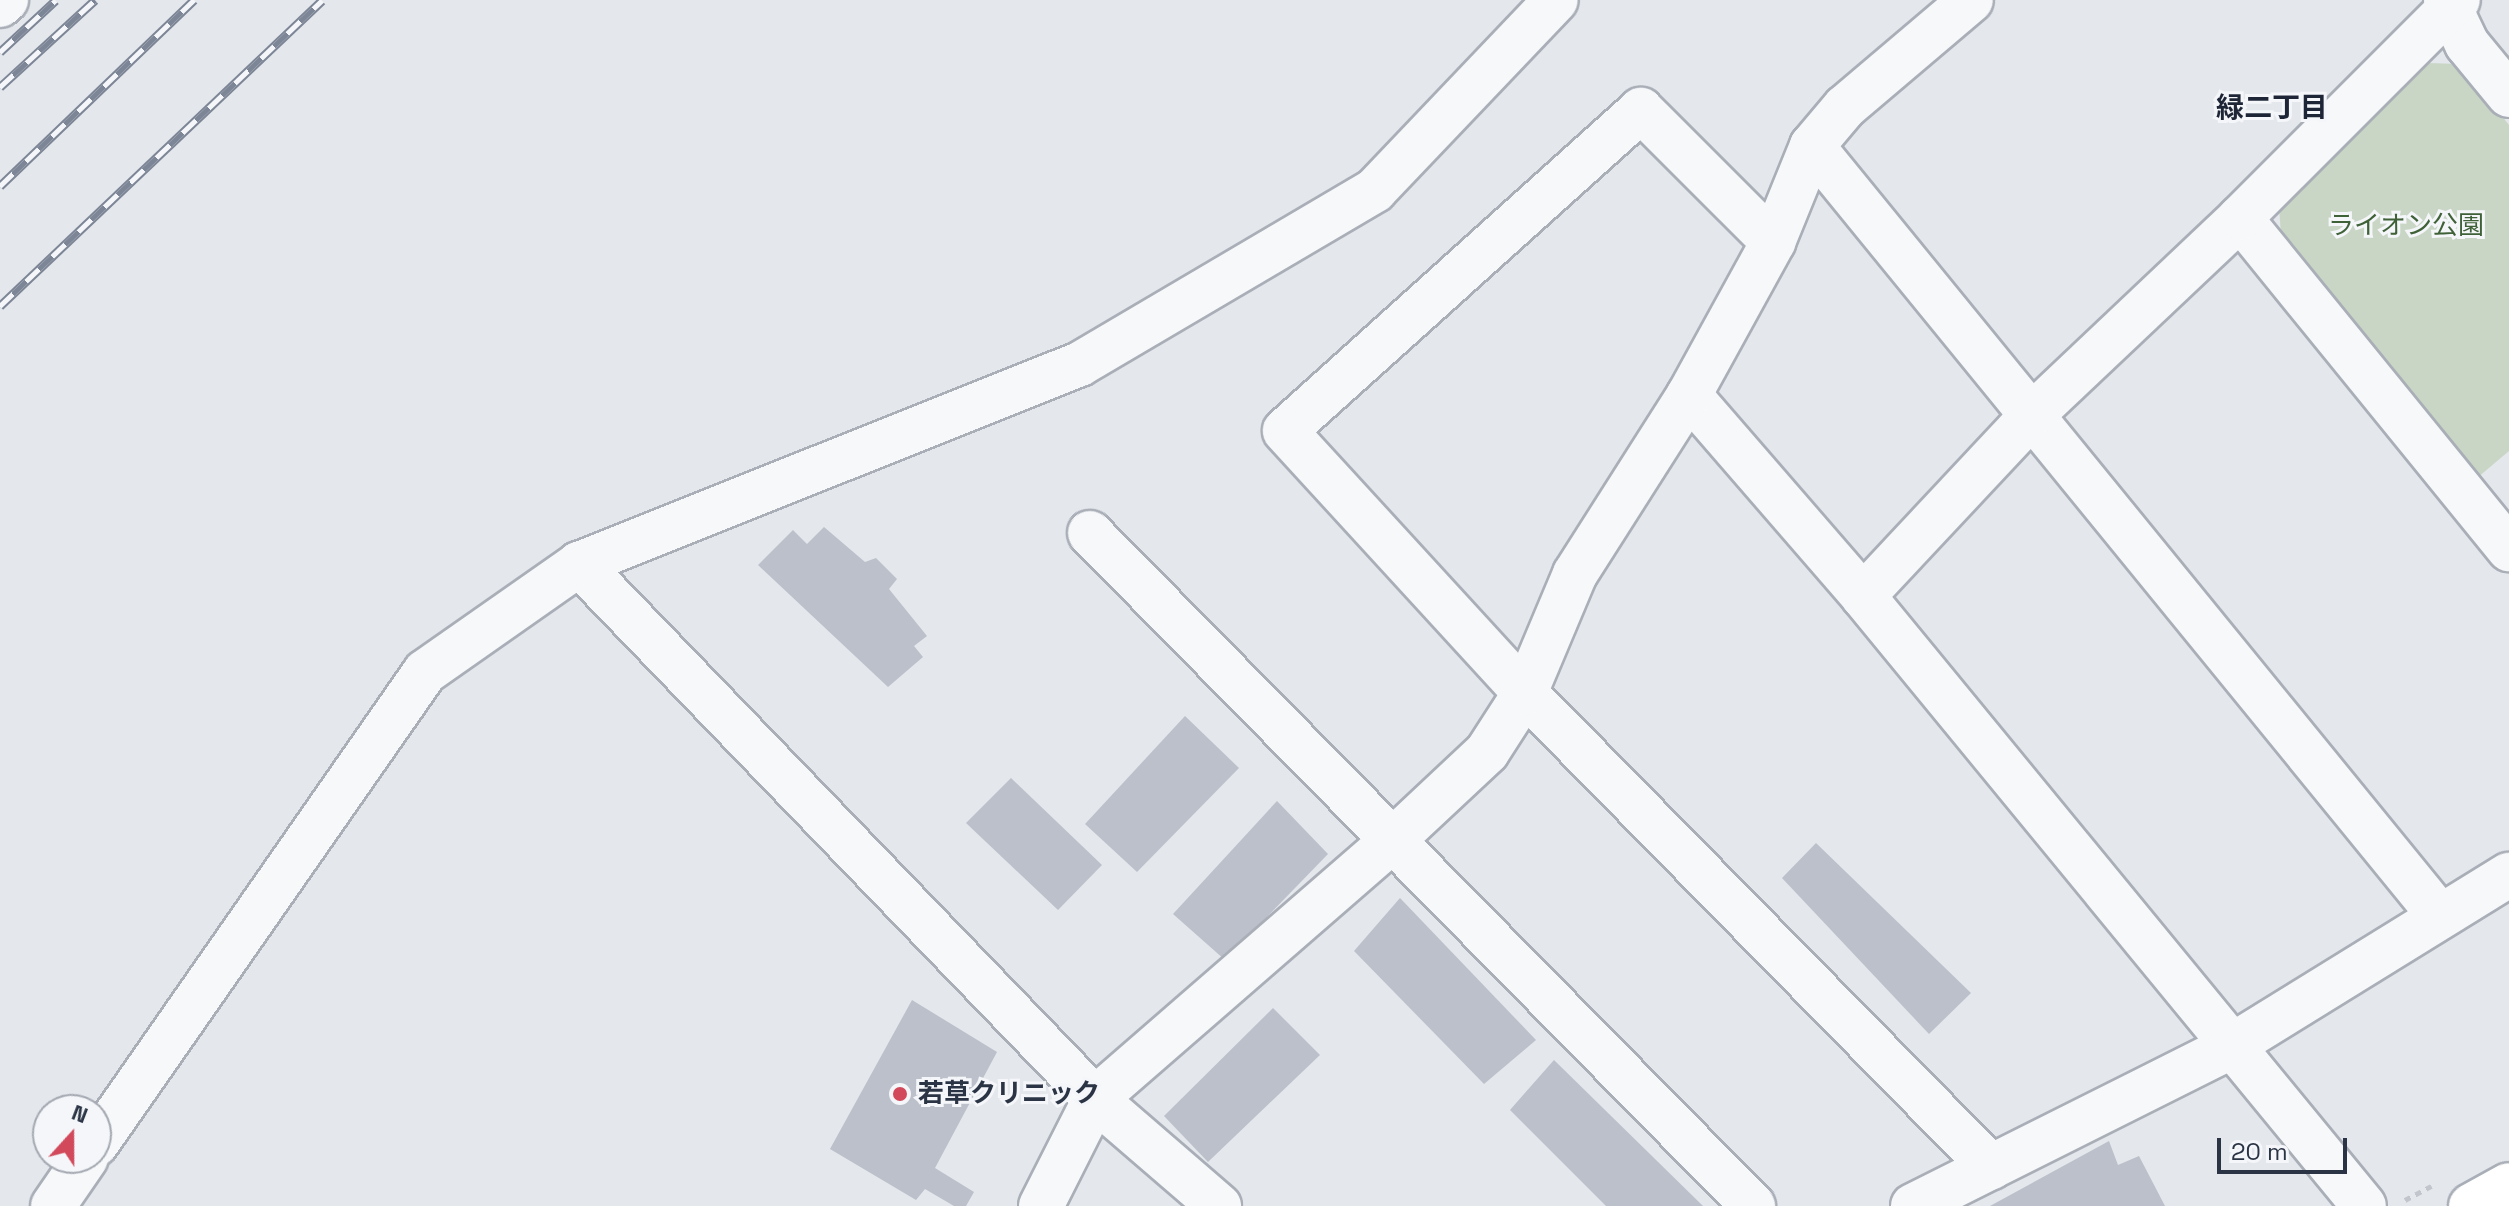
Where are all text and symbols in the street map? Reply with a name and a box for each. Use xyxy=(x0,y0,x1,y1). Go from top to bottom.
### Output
district label: 緑二丁目 xyxy=(2216,90,2328,124)
park label: ライオン公園 xyxy=(2328,210,2484,242)
place label: 若草クリニック xyxy=(918,1078,1100,1110)
marker: 若草クリニック xyxy=(889,1083,911,1105)
north arrow xyxy=(32,1094,112,1174)
text: N xyxy=(68,1098,92,1129)
scale bar xyxy=(2221,1122,2351,1172)
text: 20 m xyxy=(2231,1136,2288,1167)

